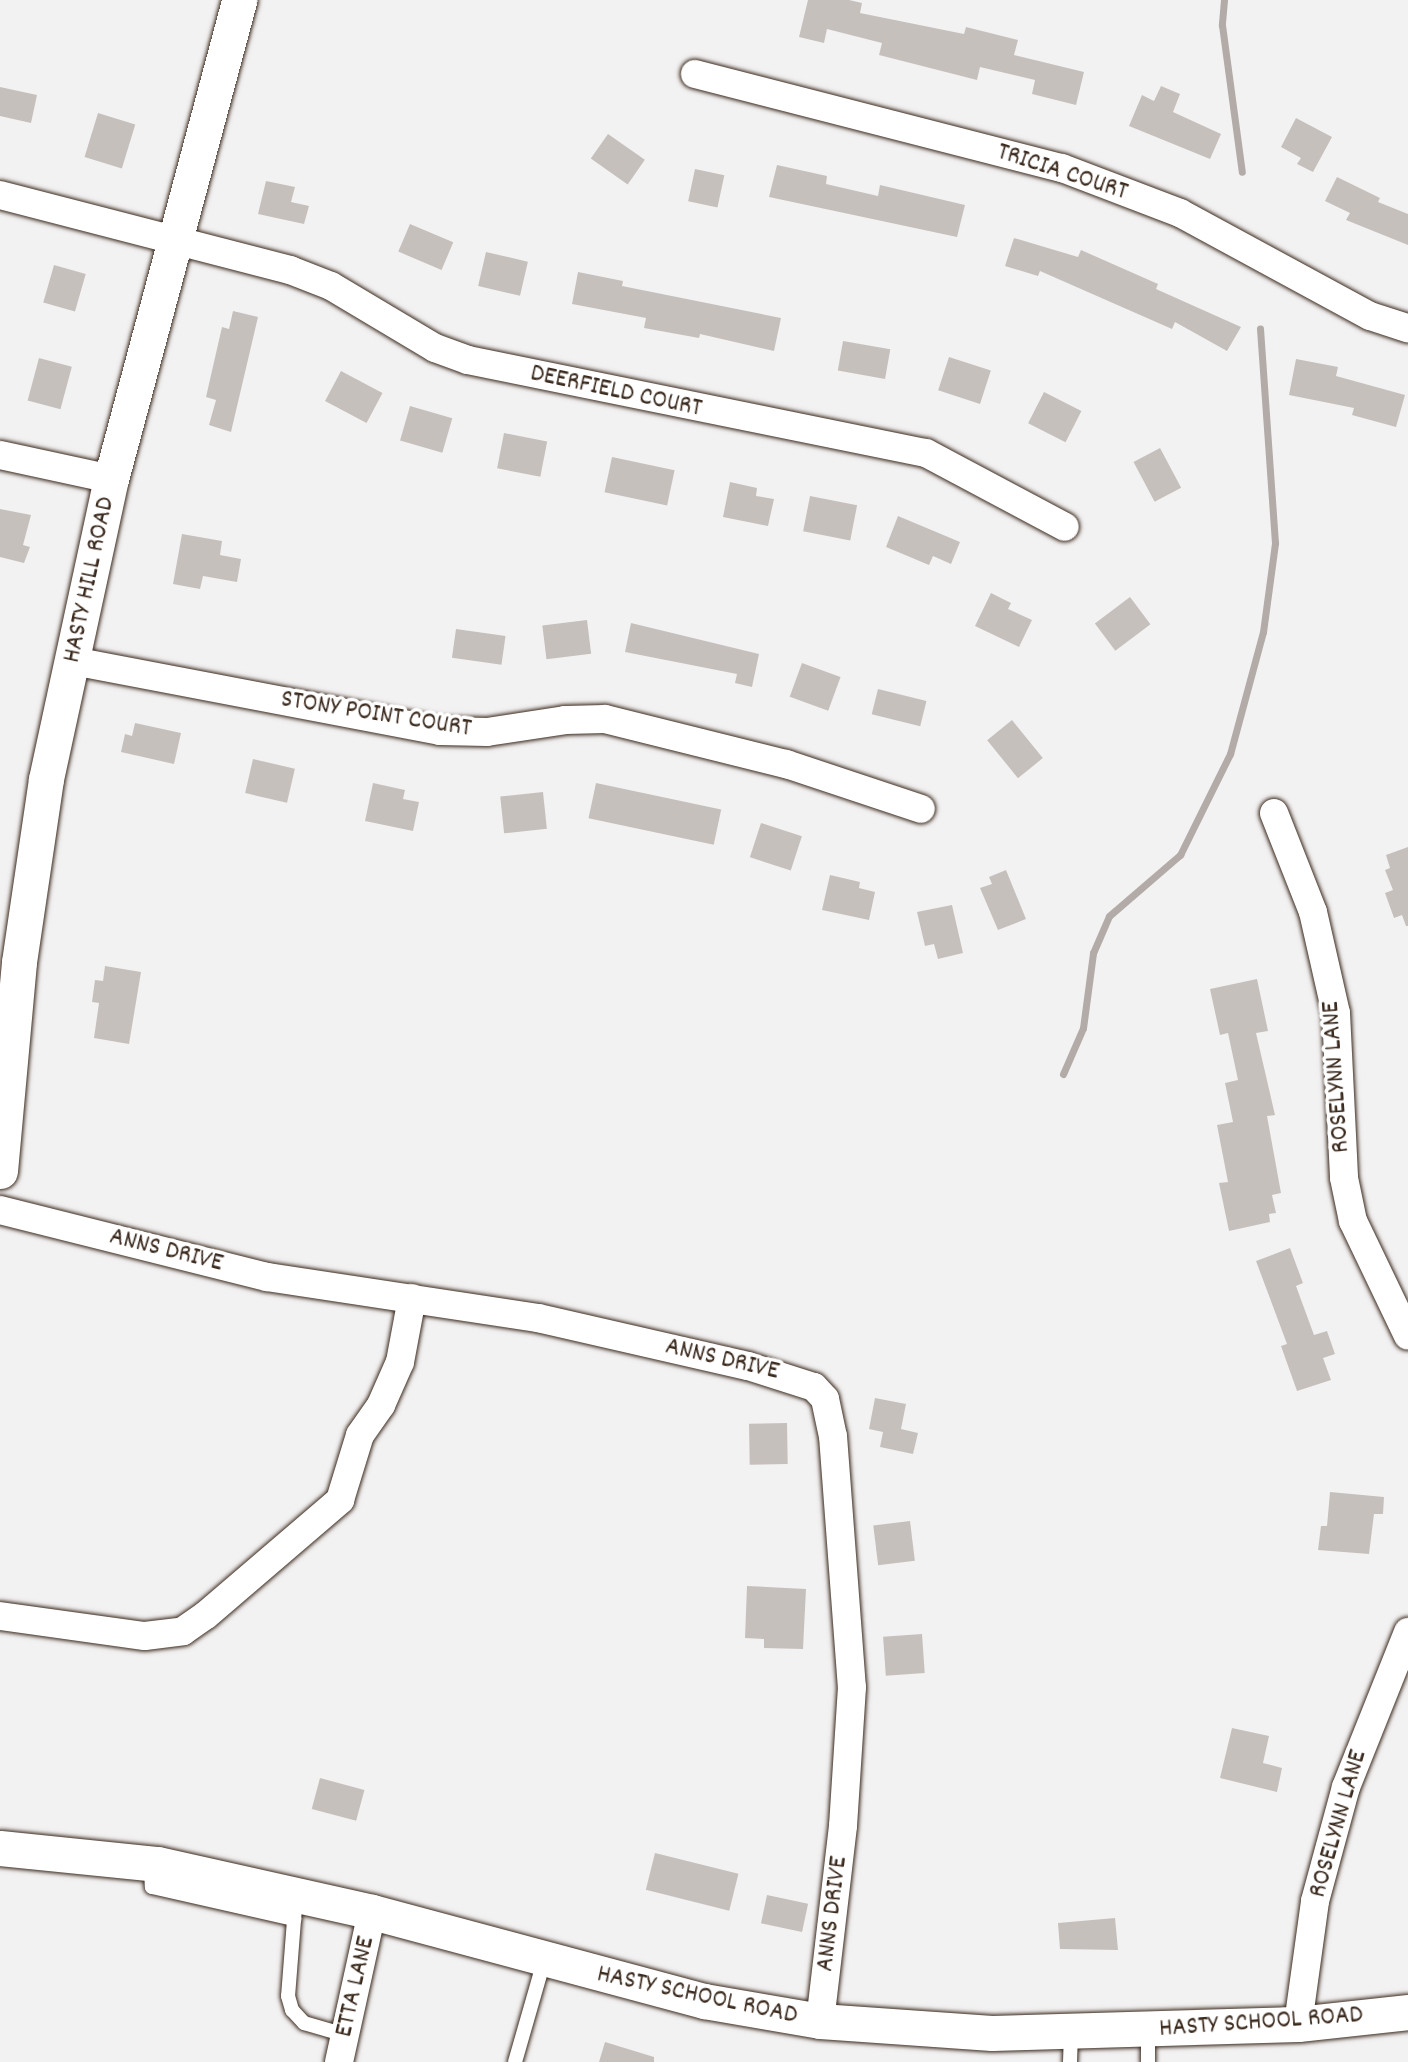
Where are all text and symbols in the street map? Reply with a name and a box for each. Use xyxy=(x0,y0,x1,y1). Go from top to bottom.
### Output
street label: TRICIA COURT xyxy=(993,137,1131,209)
street label: DEERFIELD COURT xyxy=(527,359,705,425)
street label: HASTY HILL ROAD xyxy=(57,494,123,666)
street label: STONY POINT COURT xyxy=(279,685,473,745)
street label: ROSELYNN LANE xyxy=(1316,1000,1358,1154)
street label: ANNS DRIVE xyxy=(106,1222,226,1280)
street label: ANNS DRIVE xyxy=(662,1332,782,1388)
street label: ROSELYNN LANE xyxy=(1303,1747,1375,1901)
street label: ANNS DRIVE xyxy=(810,1855,856,1973)
street label: ETTA LANE xyxy=(329,1934,383,2040)
street label: HASTY SCHOOL ROAD xyxy=(594,1960,800,2032)
street label: HASTY SCHOOL ROAD xyxy=(1158,2000,1364,2046)

